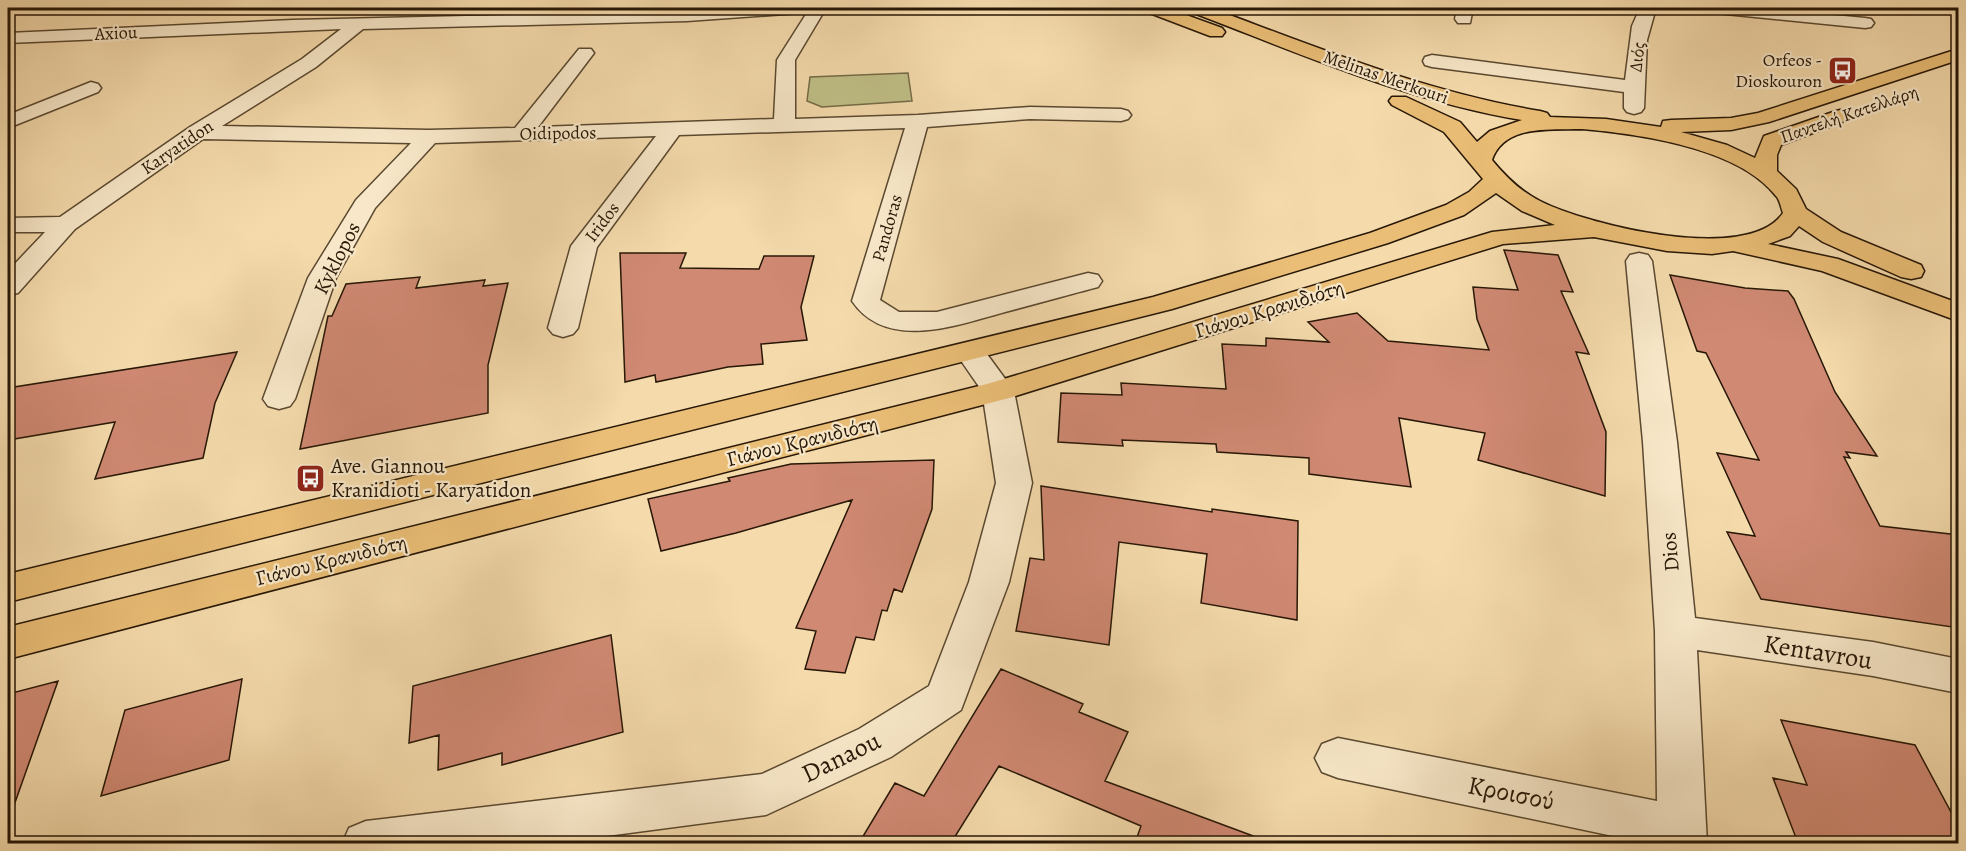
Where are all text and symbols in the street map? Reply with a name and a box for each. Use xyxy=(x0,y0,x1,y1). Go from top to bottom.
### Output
street label: Axiou xyxy=(93,20,138,46)
street label: Διός xyxy=(1623,41,1651,73)
street label: Melinas Merkouri xyxy=(1320,44,1452,110)
place label: Orfeos - Dioskouron xyxy=(1735,48,1822,93)
bus stop icon: Orfeos - Dioskouron xyxy=(1827,54,1859,86)
street label: Παντελή Κατελλάρη xyxy=(1777,79,1921,149)
street label: Karyatidon xyxy=(136,114,218,180)
street label: Oidipodos xyxy=(519,120,597,146)
street label: Pandoras xyxy=(866,192,908,264)
street label: Iridos xyxy=(579,197,625,247)
street label: Kyklopos xyxy=(307,217,367,299)
street label: Γιάνου Κρανιδιότη xyxy=(1191,273,1347,345)
street label: Γιάνου Κρανιδιότη xyxy=(723,409,881,473)
place label: Ave. Giannou Kranidioti - Karyatidon xyxy=(330,452,531,504)
bus stop icon: Ave. Giannou Kranidioti - Karyatidon xyxy=(294,462,326,494)
street label: Γιάνου Κρανιδιότη xyxy=(252,528,410,592)
street label: Dios xyxy=(1654,531,1686,573)
street label: Kentavrou xyxy=(1761,626,1876,678)
street label: Danaou xyxy=(796,723,887,791)
street label: Κροισού xyxy=(1465,767,1557,819)

